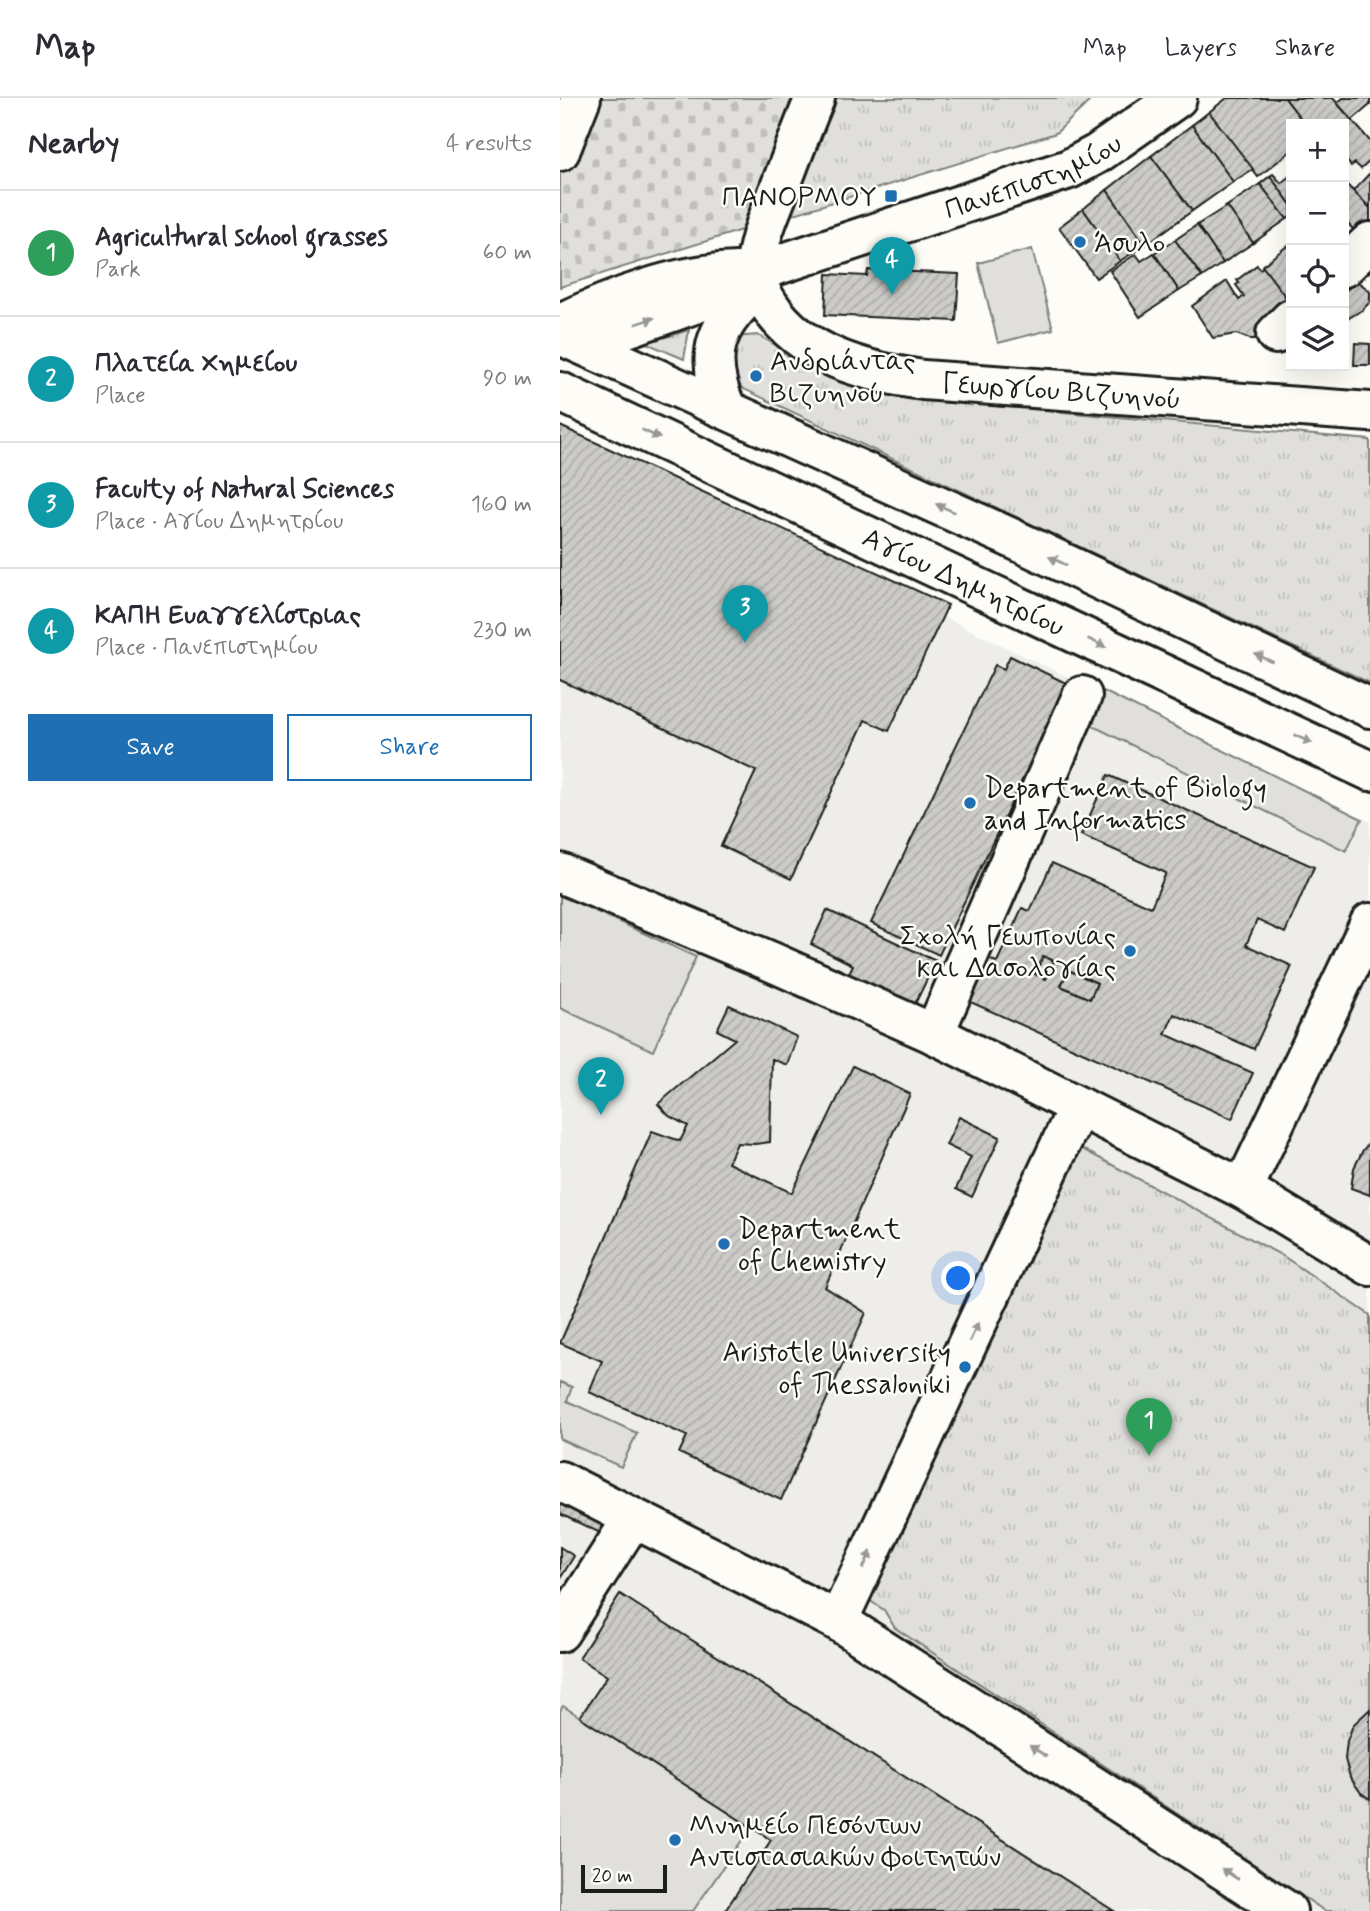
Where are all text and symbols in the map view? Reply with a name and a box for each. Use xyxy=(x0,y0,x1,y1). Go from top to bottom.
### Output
text: Map xyxy=(35,26,95,70)
text: Map xyxy=(1083,33,1127,64)
text: Layers xyxy=(1165,33,1237,64)
text: Share xyxy=(1275,33,1335,64)
map controls xyxy=(1286,119,1349,371)
button: + xyxy=(1286,119,1349,182)
text: Nearby xyxy=(28,124,119,163)
street label: Πανεπιστημίου xyxy=(940,126,1130,230)
text: 4 results xyxy=(446,129,532,159)
place label: ΠΑΝΟΡΜΟΥ xyxy=(722,180,877,217)
button: − xyxy=(1286,182,1349,245)
marker: ΠΑΝΟΡΜΟΥ xyxy=(883,188,899,204)
text: Agricultural school grasses xyxy=(95,221,388,255)
place label: Άσυλο xyxy=(1094,226,1165,263)
marker: Άσυλο xyxy=(1072,234,1088,250)
pin: 4 xyxy=(869,237,915,295)
text: 1 xyxy=(46,238,56,268)
text: 60 m xyxy=(483,238,532,268)
button: locate xyxy=(1286,245,1349,308)
text: Park xyxy=(95,255,141,285)
button: layers xyxy=(1286,308,1349,371)
one-way arrow xyxy=(635,315,656,326)
place label: Ανδριάντας Βιζυηνού xyxy=(770,344,916,413)
text: Πλατεία Χημείου xyxy=(95,347,297,381)
text: 2 xyxy=(45,364,57,394)
text: 90 m xyxy=(483,364,532,394)
street label: Γεωργίου Βιζυηνού xyxy=(941,365,1182,419)
marker: Ανδριάντας Βιζυηνού xyxy=(748,368,764,384)
text: Place xyxy=(95,381,146,411)
one-way arrow xyxy=(641,429,662,440)
text: Faculty of Natural Sciences xyxy=(95,473,394,507)
text: 3 xyxy=(46,490,56,520)
text: 160 m xyxy=(471,490,532,520)
one-way arrow xyxy=(935,502,955,514)
text: Place · Αγίου Δημητρίου xyxy=(95,507,343,537)
street label: Αγίου Δημητρίου xyxy=(856,520,1070,647)
one-way arrow xyxy=(1048,555,1069,566)
pin: 3 xyxy=(722,585,768,643)
text: ΚΑΠΗ Ευαγγελίστριας xyxy=(95,599,361,633)
text: 4 xyxy=(44,616,58,646)
text: 230 m xyxy=(473,616,532,646)
text: Place · Πανεπιστημίου xyxy=(95,633,318,663)
one-way arrow xyxy=(1087,637,1107,649)
one-way arrow xyxy=(1254,652,1274,664)
button: Save xyxy=(28,714,273,781)
button: Share xyxy=(287,714,532,781)
one-way arrow xyxy=(1293,734,1313,745)
place label: Department of Biology and Informatics xyxy=(984,771,1267,842)
marker: Department of Biology and Informatics xyxy=(962,795,978,811)
place label: Σχολή Γεωπονίας και Δασολογίας xyxy=(900,919,1116,988)
marker: Σχολή Γεωπονίας και Δασολογίας xyxy=(1122,943,1138,959)
pin: 2 xyxy=(578,1057,624,1115)
place label: Department of Chemistry xyxy=(738,1212,901,1281)
marker: Department of Chemistry xyxy=(716,1236,732,1252)
your location xyxy=(941,1261,975,1295)
one-way arrow xyxy=(969,1321,980,1342)
place label: Aristotle University of Thessaloniki xyxy=(723,1335,951,1404)
marker: Aristotle University of Thessaloniki xyxy=(957,1359,973,1375)
pin: 1 xyxy=(1126,1398,1172,1456)
one-way arrow xyxy=(861,1550,873,1570)
one-way arrow xyxy=(1029,1744,1048,1757)
place label: Μνημείο Πεσόντων Αντιστασιακών Φοιτητών xyxy=(689,1808,1001,1877)
marker: Μνημείο Πεσόντων Αντιστασιακών Φοιτητών xyxy=(667,1832,683,1848)
scale bar xyxy=(581,1862,667,1894)
text: 20 m xyxy=(592,1864,632,1889)
one-way arrow xyxy=(1220,1868,1239,1881)

